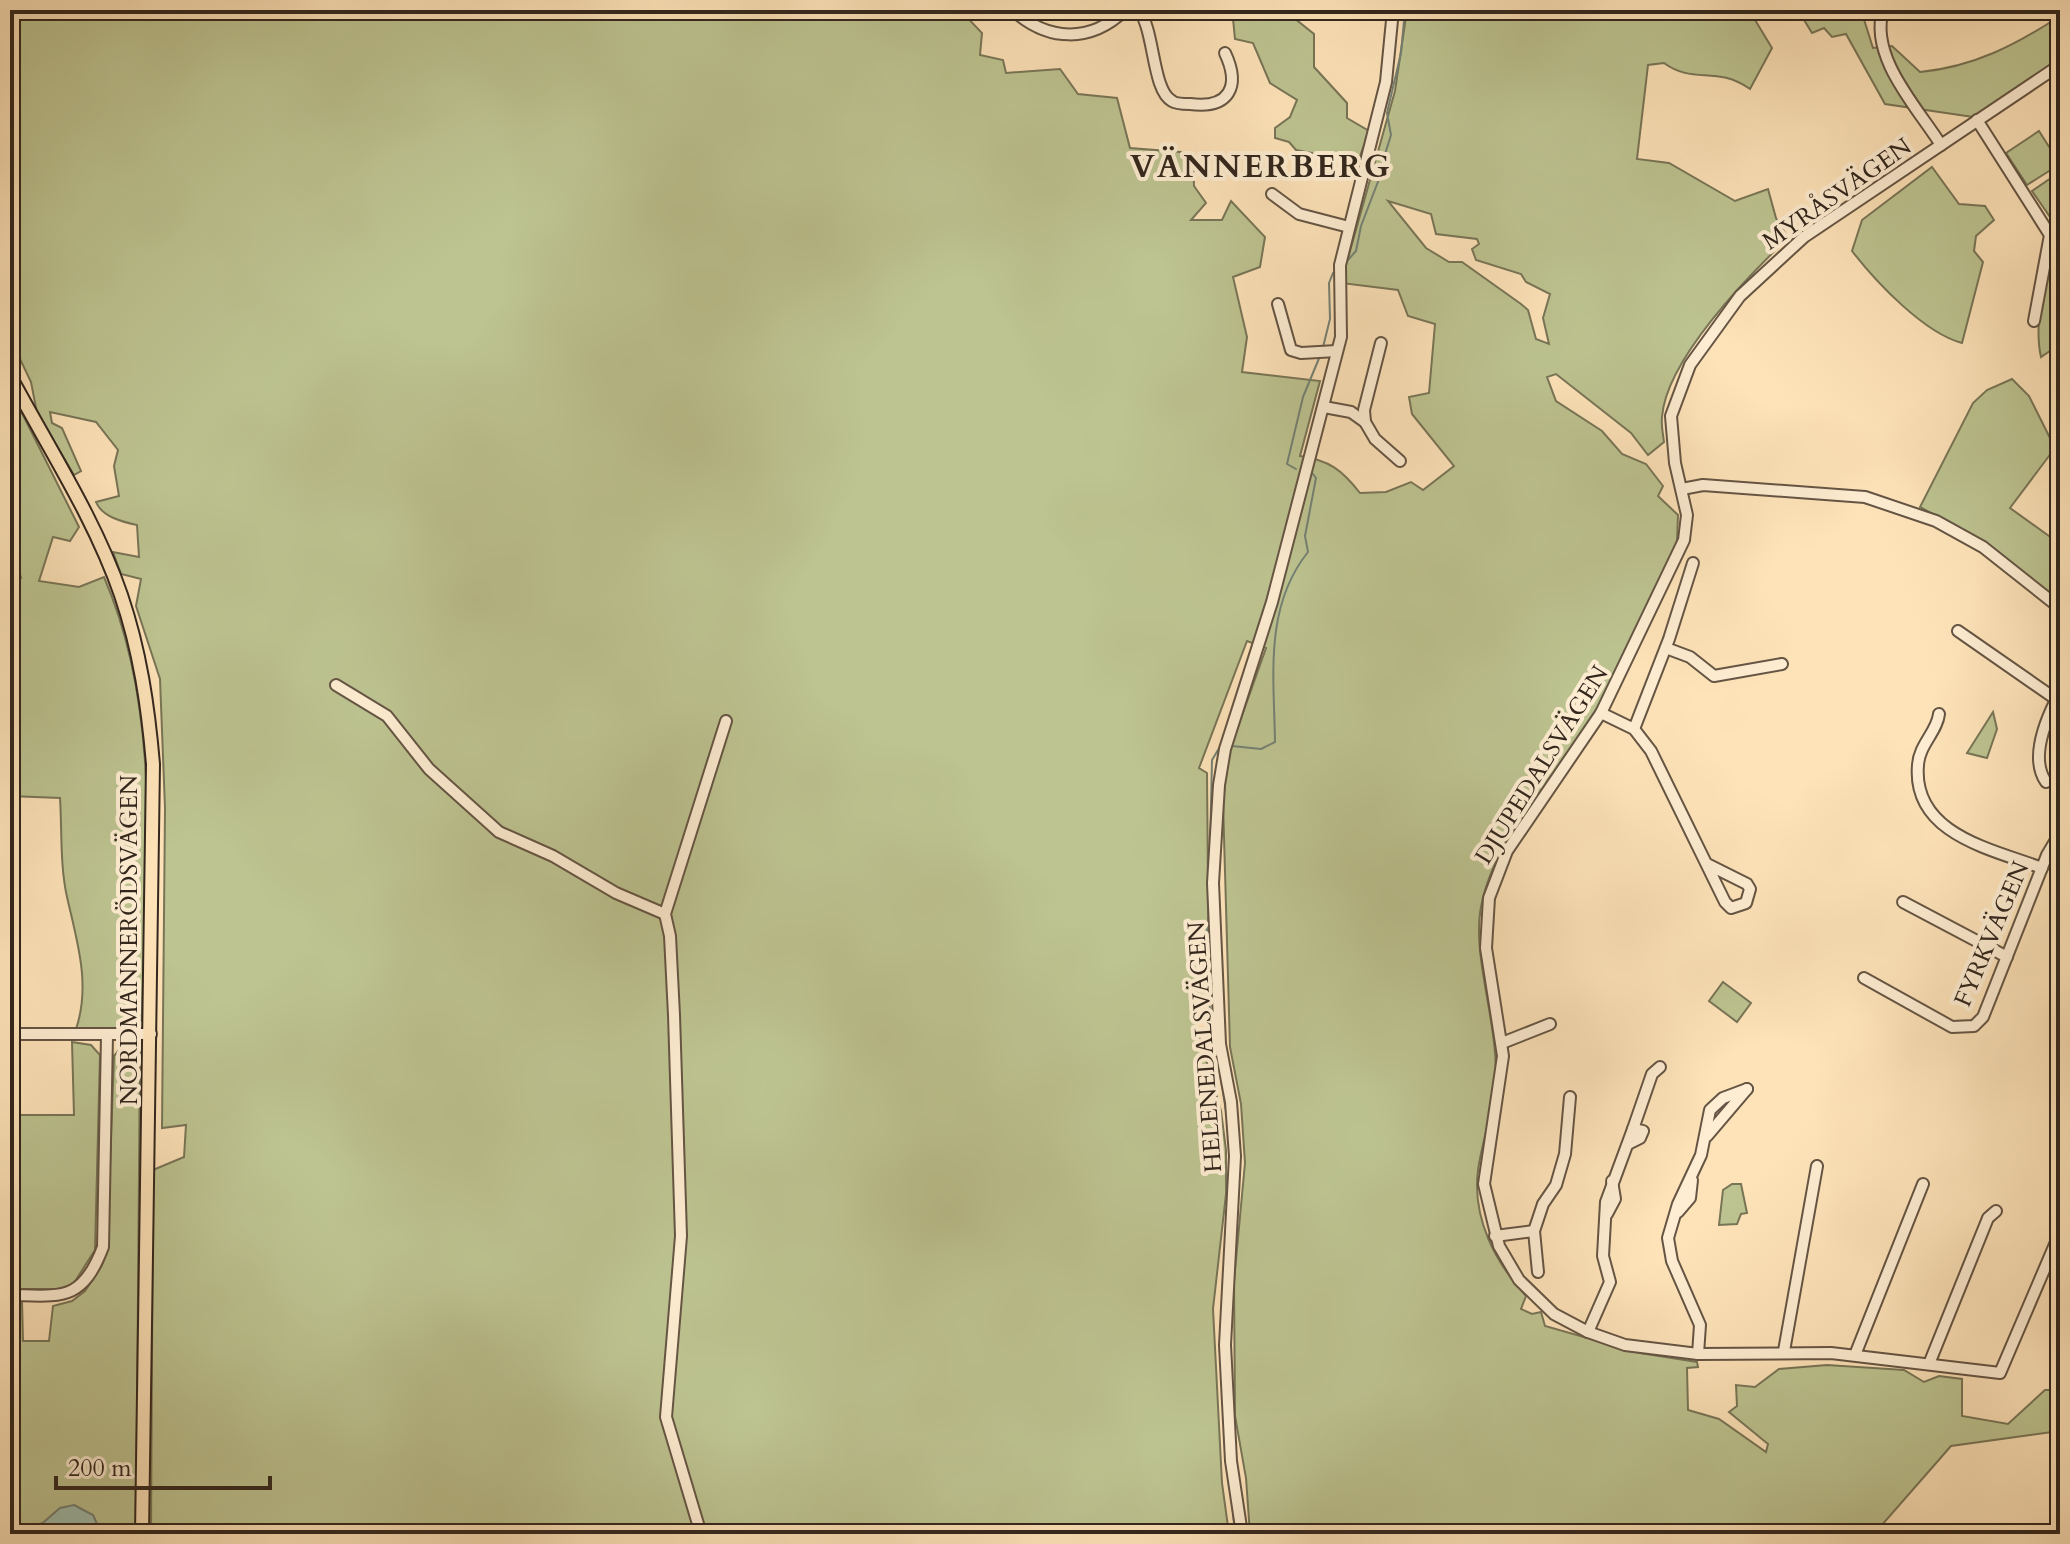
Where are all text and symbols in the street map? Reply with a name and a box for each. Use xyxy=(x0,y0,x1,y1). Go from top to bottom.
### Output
street label: MYRÅSVÄGEN xyxy=(1756,130,1919,258)
district label: VÄNNERBERG xyxy=(1130,145,1392,189)
street label: DJUPEDALSVÄGEN xyxy=(1468,659,1617,871)
street label: NORDMANNERÖDSVÄGEN xyxy=(113,774,146,1105)
street label: FYRKVÄGEN xyxy=(1947,856,2038,1012)
street label: HELENEDALSVÄGEN xyxy=(1180,920,1230,1174)
scale bar xyxy=(56,1440,270,1490)
text: 200 m xyxy=(68,1452,132,1485)

